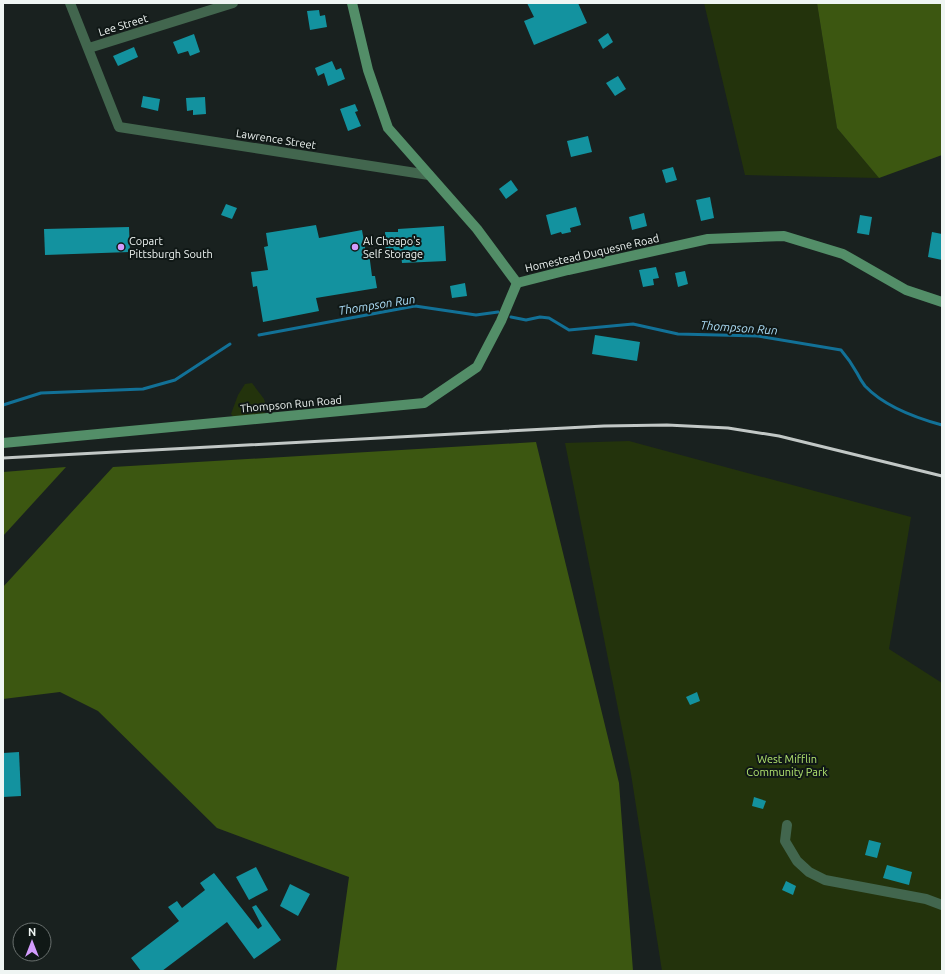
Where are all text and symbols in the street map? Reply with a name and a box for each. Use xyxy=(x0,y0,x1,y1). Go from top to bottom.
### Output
street label: Lee Street xyxy=(97,12,150,38)
street label: Lawrence Street xyxy=(235,127,317,151)
street label: Homestead Duquesne Road xyxy=(524,232,660,274)
place label: Copart Pittsburgh South xyxy=(129,235,213,260)
place label: Al Cheapo's Self Storage xyxy=(363,235,423,260)
marker: Copart Pittsburgh South xyxy=(116,242,126,252)
marker: Al Cheapo's Self Storage xyxy=(350,242,360,252)
water label: Thompson Run xyxy=(338,292,416,317)
water label: Thompson Run xyxy=(700,318,778,337)
street label: Thompson Run Road xyxy=(240,394,342,414)
park label: West Mifflin Community Park xyxy=(746,753,828,778)
north arrow xyxy=(12,922,52,962)
text: N xyxy=(28,926,36,938)

